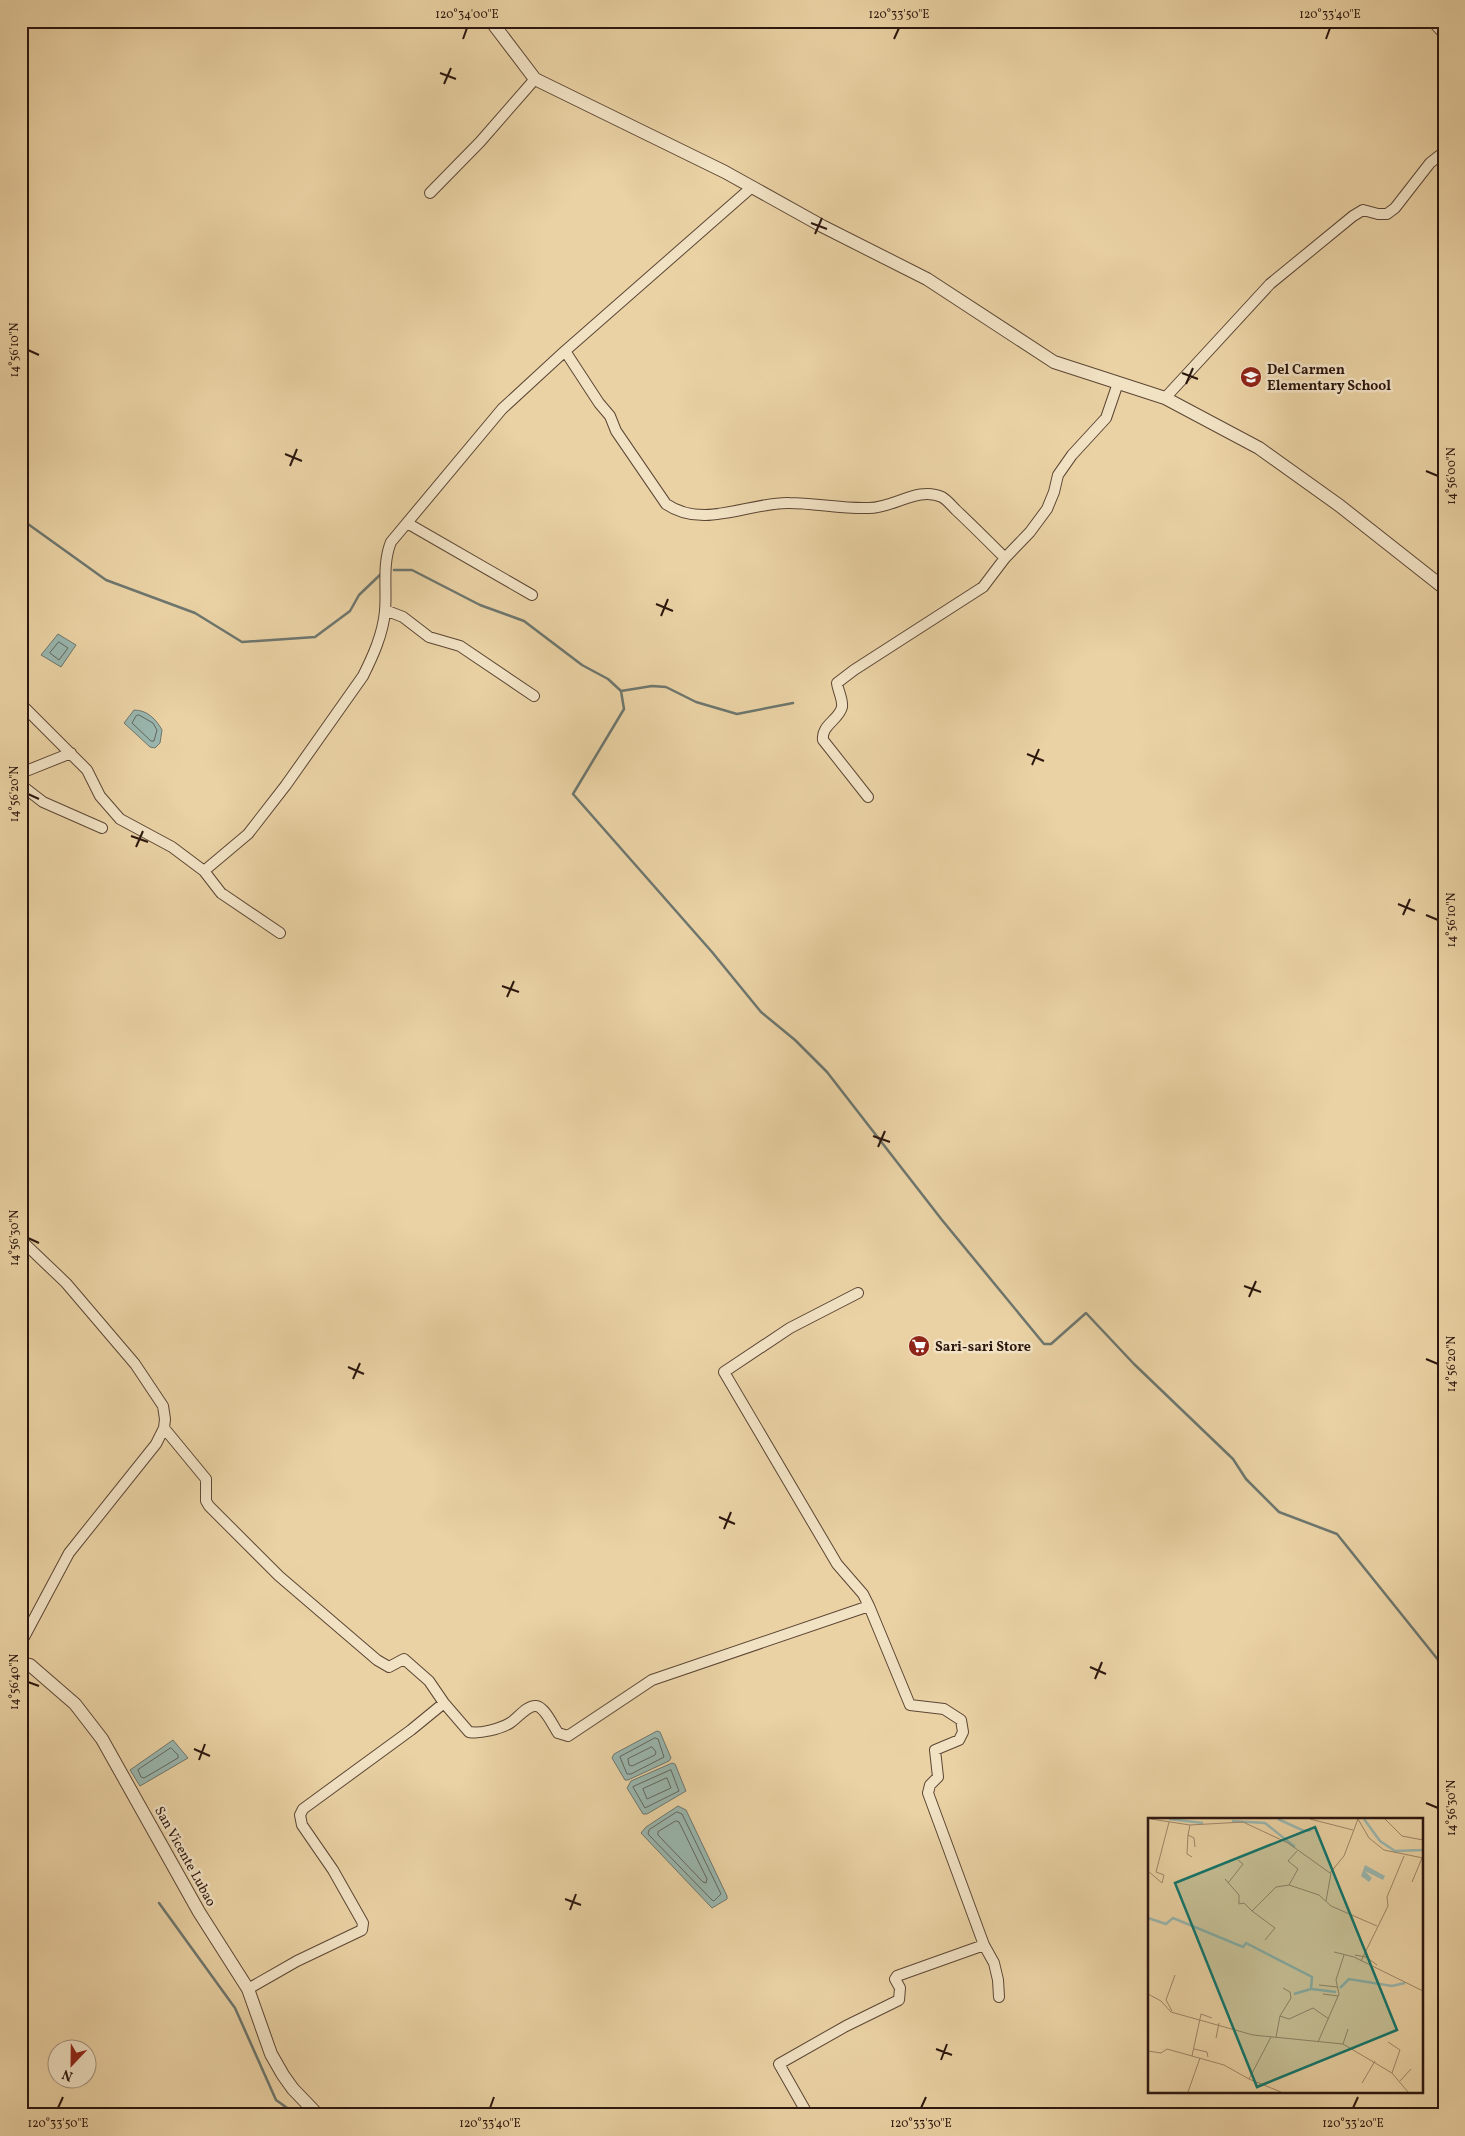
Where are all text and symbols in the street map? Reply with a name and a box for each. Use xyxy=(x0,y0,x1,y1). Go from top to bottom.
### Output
text: 120°34'00"E xyxy=(435,7,499,23)
text: 120°33'50"E xyxy=(869,7,929,23)
text: 120°33'40"E xyxy=(1299,7,1361,23)
text: 14°56'10"N xyxy=(7,323,23,377)
place label: Del Carmen Elementary School xyxy=(1267,361,1391,396)
school or university icon: Del Carmen Elementary School xyxy=(1239,365,1263,389)
text: 14°56'00"N xyxy=(1444,447,1460,505)
text: 14°56'20"N xyxy=(7,766,23,822)
text: 14°56'10"N xyxy=(1444,893,1460,947)
text: 14°56'30"N xyxy=(7,1210,23,1266)
supermarket icon: Sari-sari Store xyxy=(907,1334,931,1358)
text: 14°56'20"N xyxy=(1444,1336,1460,1392)
place label: Sari-sari Store xyxy=(935,1338,1031,1357)
text: 14°56'40"N xyxy=(7,1654,23,1710)
text: 14°56'30"N xyxy=(1444,1780,1460,1836)
street label: San Vicente Lubao xyxy=(149,1803,220,1910)
inset map xyxy=(1148,1818,1422,2094)
north arrow xyxy=(48,2038,98,2088)
text: N xyxy=(59,2064,76,2085)
text: 120°33'50"E xyxy=(28,2116,88,2132)
text: 120°33'40"E xyxy=(459,2116,521,2132)
text: 120°33'30"E xyxy=(890,2116,952,2132)
text: 120°33'20"E xyxy=(1322,2116,1384,2132)

